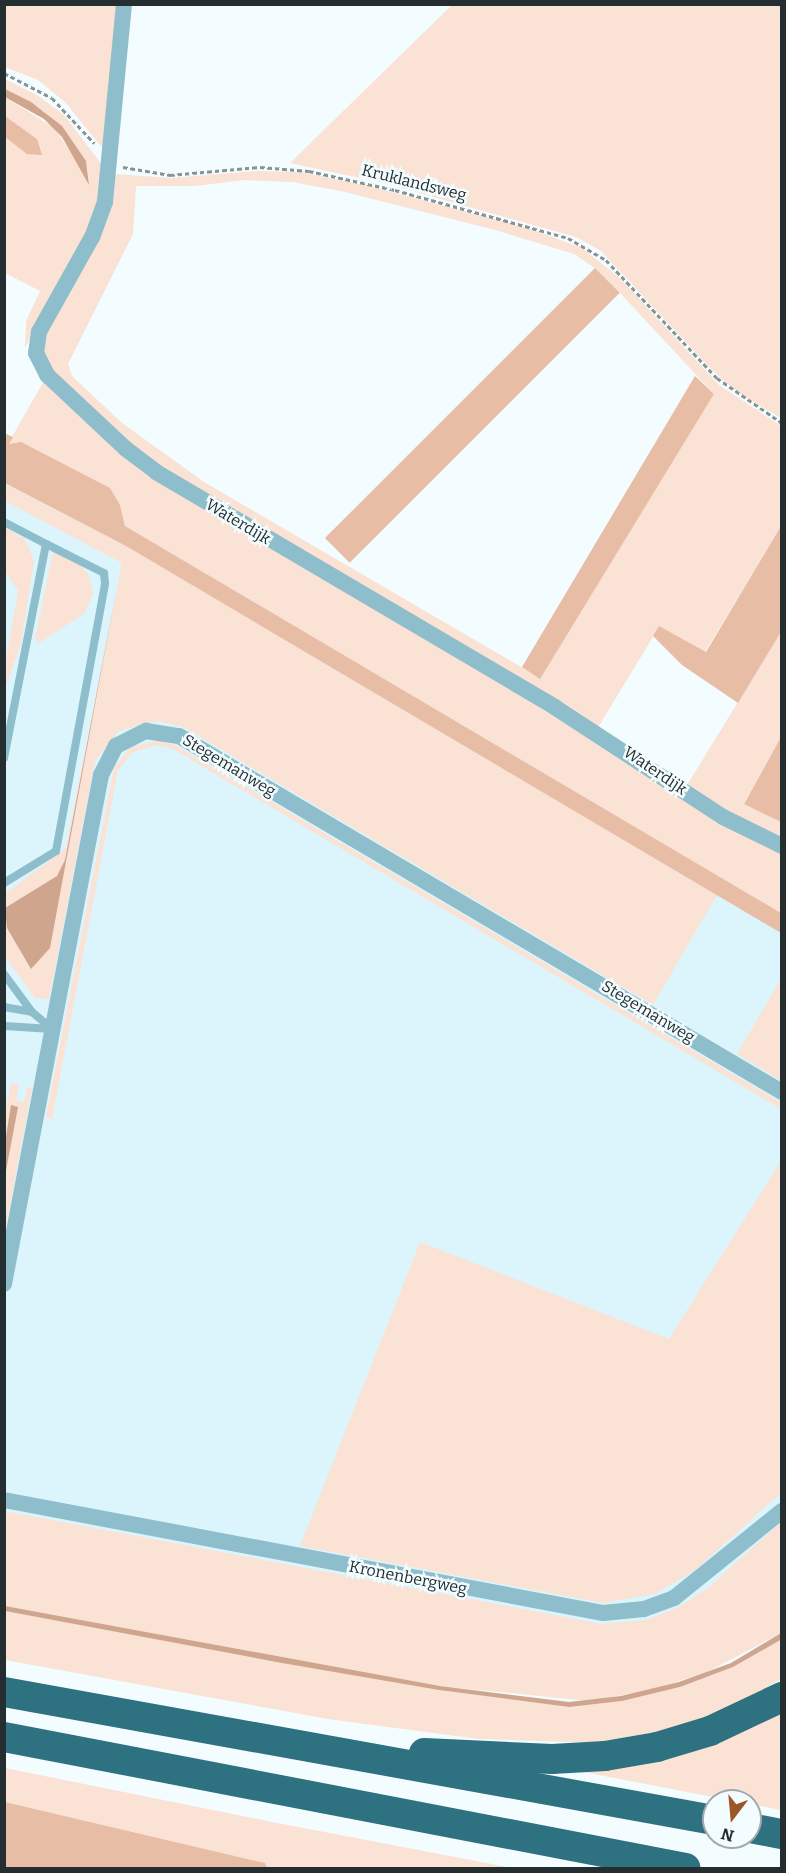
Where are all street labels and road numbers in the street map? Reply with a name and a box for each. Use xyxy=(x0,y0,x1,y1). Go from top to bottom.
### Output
street label: Kruklandsweg xyxy=(360,161,468,205)
street label: Waterdijk xyxy=(202,495,274,549)
street label: Stegemanweg xyxy=(179,731,279,801)
street label: Waterdijk xyxy=(620,743,690,799)
street label: Stegemanweg xyxy=(598,977,698,1047)
street label: Kronenbergweg xyxy=(347,1557,469,1599)

